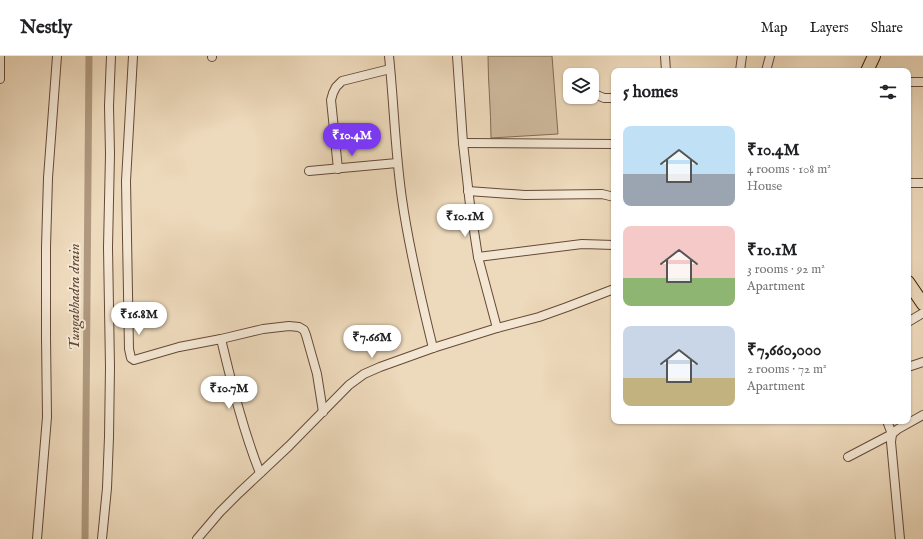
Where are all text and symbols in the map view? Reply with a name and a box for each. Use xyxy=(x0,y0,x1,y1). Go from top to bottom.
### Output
text: Nestly xyxy=(20,16,72,40)
text: Map xyxy=(761,19,788,37)
text: Layers xyxy=(810,19,849,37)
text: Share xyxy=(871,19,903,37)
map controls xyxy=(563,68,599,104)
button: layers xyxy=(563,68,599,104)
icon: filters xyxy=(877,81,899,103)
text: 5 homes xyxy=(623,82,678,103)
pin: ₹10.4M xyxy=(319,123,385,157)
text: ₹10.4M xyxy=(332,127,372,144)
text: ₹10.4M xyxy=(747,140,799,161)
icon: home xyxy=(655,142,703,190)
text: 4 rooms · 108 m² xyxy=(747,161,831,178)
text: House xyxy=(747,178,782,195)
pin: ₹10.1M xyxy=(432,204,498,238)
text: ₹10.1M xyxy=(446,208,484,225)
text: ₹10.1M xyxy=(747,240,797,261)
icon: home xyxy=(655,242,703,290)
water label: Tungabhadra drain xyxy=(65,243,85,351)
text: 3 rooms · 92 m² xyxy=(747,261,825,278)
text: Apartment xyxy=(747,278,805,295)
pin: ₹16.8M xyxy=(106,302,172,336)
text: ₹16.8M xyxy=(120,306,158,323)
pin: ₹7.66M xyxy=(339,325,405,359)
text: ₹7.66M xyxy=(352,329,392,346)
text: ₹7,660,000 xyxy=(747,340,821,361)
icon: home xyxy=(655,342,703,390)
text: 2 rooms · 72 m² xyxy=(747,361,827,378)
pin: ₹10.7M xyxy=(196,376,262,410)
text: Apartment xyxy=(747,378,805,395)
text: ₹10.7M xyxy=(209,380,249,397)

